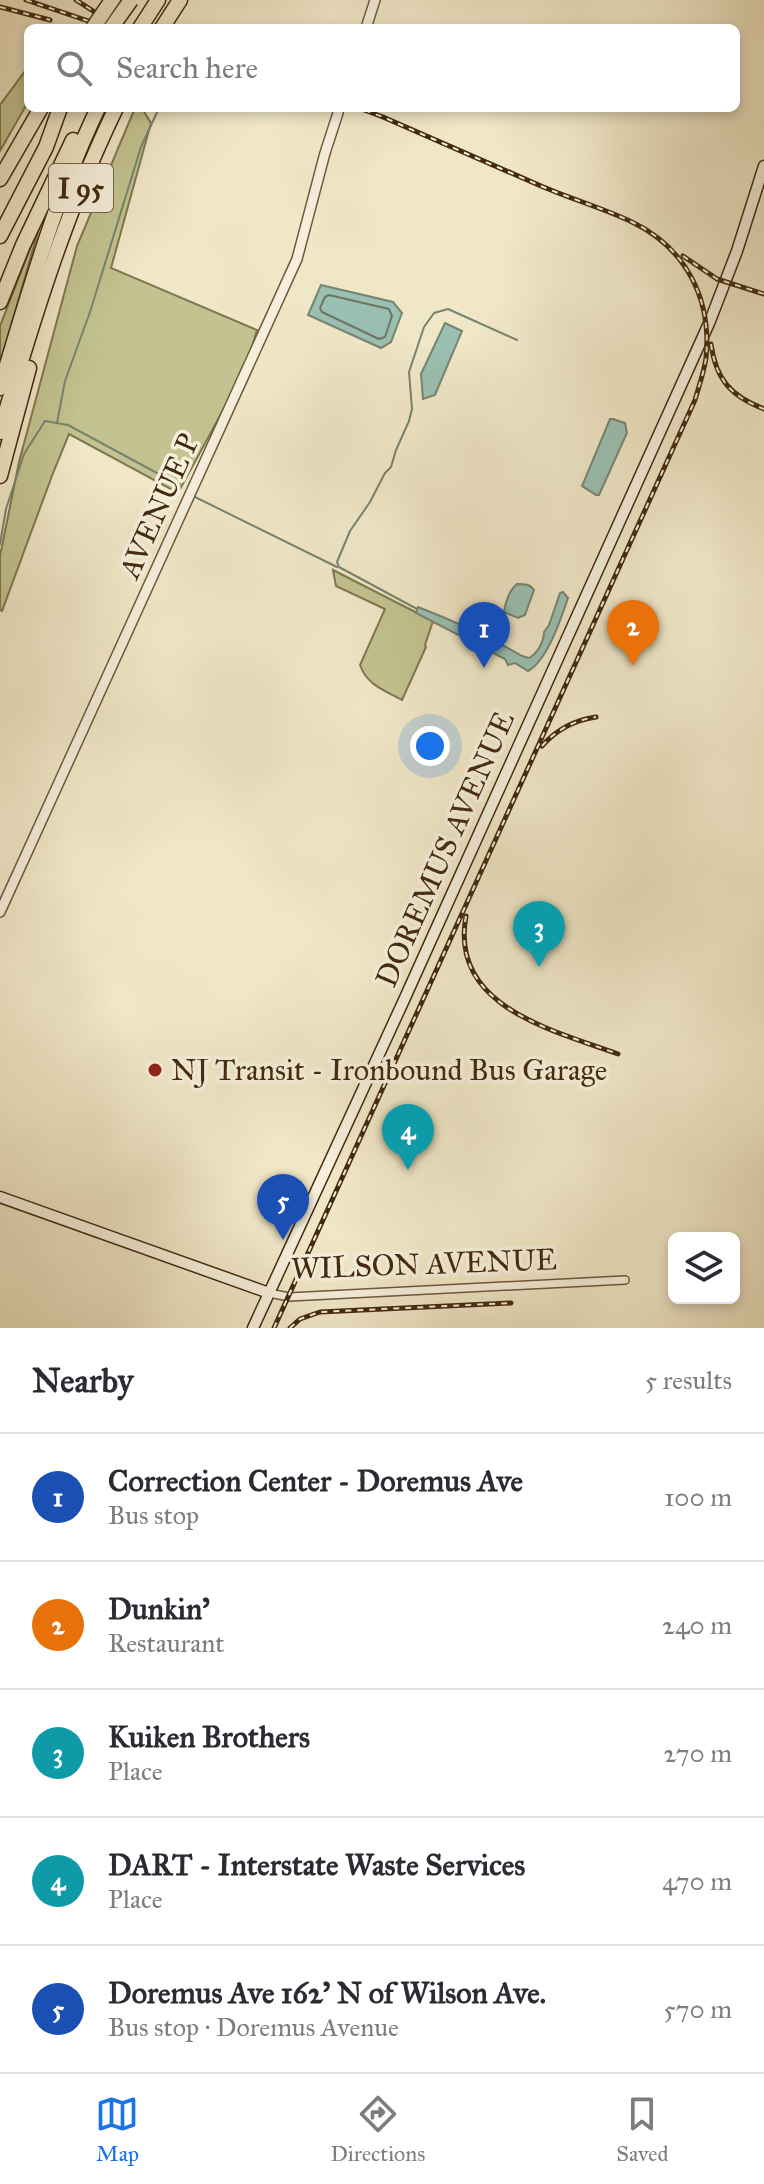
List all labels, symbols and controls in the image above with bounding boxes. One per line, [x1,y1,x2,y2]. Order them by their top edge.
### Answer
search box [24,24,740,112]
icon: search [52,46,96,90]
text: Search here [116,50,258,86]
road number: I 95 [49,164,113,212]
street label: AVENUE P [110,428,207,586]
pin: 2 [607,600,659,666]
pin: 1 [458,602,510,668]
street label: DOREMUS AVENUE [368,706,522,992]
your location [410,726,450,766]
pin: 3 [513,901,565,967]
place label: NJ Transit - Ironbound Bus Garage [171,1052,607,1088]
marker: NJ Transit - Ironbound Bus Garage [146,1061,164,1079]
pin: 4 [382,1104,434,1170]
pin: 5 [257,1174,309,1240]
map controls [668,1232,740,1304]
button: layers [668,1232,740,1304]
street label: WILSON AVENUE [290,1241,558,1287]
text: Nearby [32,1360,134,1401]
text: 5 results [645,1364,732,1396]
text: Correction Center - Doremus Ave [108,1463,523,1499]
text: 1 [53,1481,63,1513]
text: 100 m [664,1481,732,1513]
text: Bus stop [108,1499,199,1531]
text: Dunkin' [108,1591,210,1627]
text: 2 [52,1609,64,1641]
text: 240 m [662,1609,732,1641]
text: Restaurant [108,1627,224,1659]
text: Kuiken Brothers [108,1719,310,1755]
text: 3 [53,1737,63,1769]
text: 270 m [663,1737,732,1769]
text: Place [108,1755,163,1787]
text: DART - Interstate Waste Services [108,1847,525,1883]
text: 4 [51,1865,65,1897]
text: 470 m [662,1865,732,1897]
text: Place [108,1883,163,1915]
text: Doremus Ave 162' N of Wilson Ave. [108,1975,546,2011]
text: 5 [52,1993,64,2025]
text: 570 m [663,1993,732,2025]
text: Bus stop · Doremus Avenue [108,2011,399,2043]
tab: Map [95,2092,139,2167]
tab: Directions [330,2092,425,2167]
tab: Saved [616,2092,668,2167]

